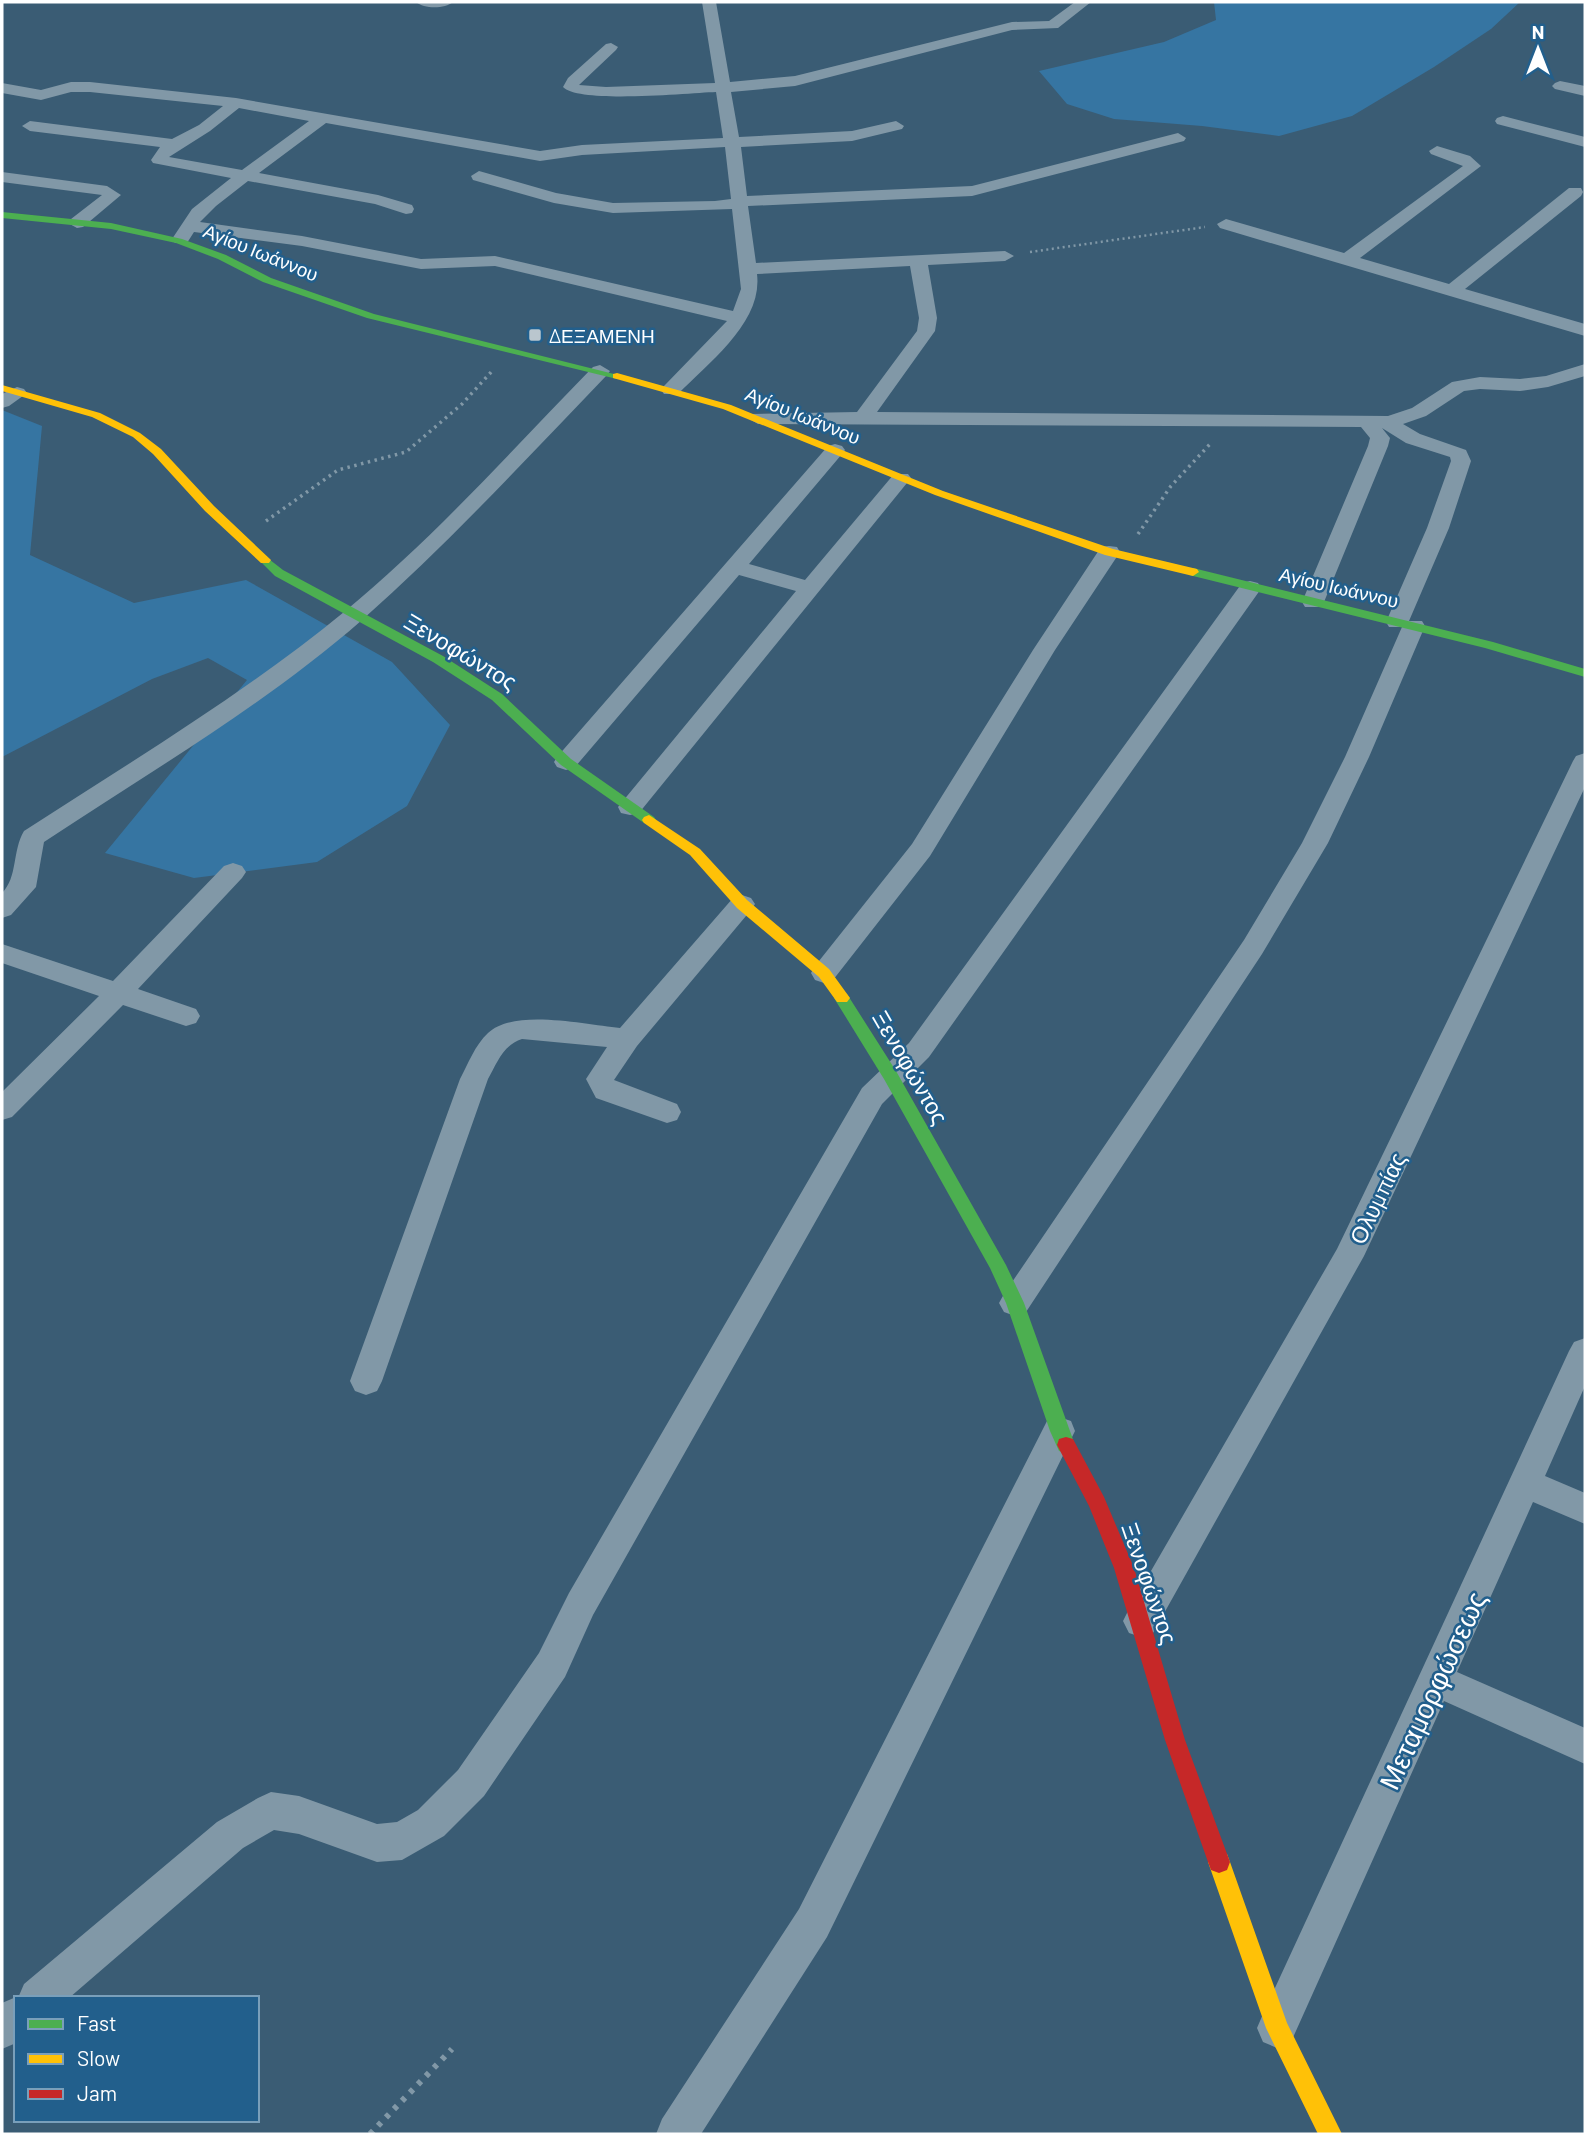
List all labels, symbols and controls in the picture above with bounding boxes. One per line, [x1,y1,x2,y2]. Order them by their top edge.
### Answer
north arrow [1503,14,1573,84]
text: N [1532,20,1544,43]
street label: Αγίου Ιωάννου [200,219,322,285]
place label: ΔΕΞΑΜΕΝΗ [549,324,655,347]
marker: ΔΕΞΑΜΕΝΗ [527,327,543,343]
street label: Αγίου Ιωάννου [742,382,864,448]
street label: Αγίου Ιωάννου [1277,562,1401,612]
street label: Ξενοφώντος [400,606,522,696]
street label: Ξενοφώντος [867,1005,955,1129]
street label: Ολυμπίας [1343,1148,1411,1248]
street label: Ξενοφώντος [1116,1519,1184,1647]
street label: Μεταμορφώσεως [1371,1586,1493,1794]
legend [14,1996,259,2122]
text: Fast [77,2010,117,2035]
text: Slow [77,2045,120,2070]
text: Jam [77,2080,117,2105]

